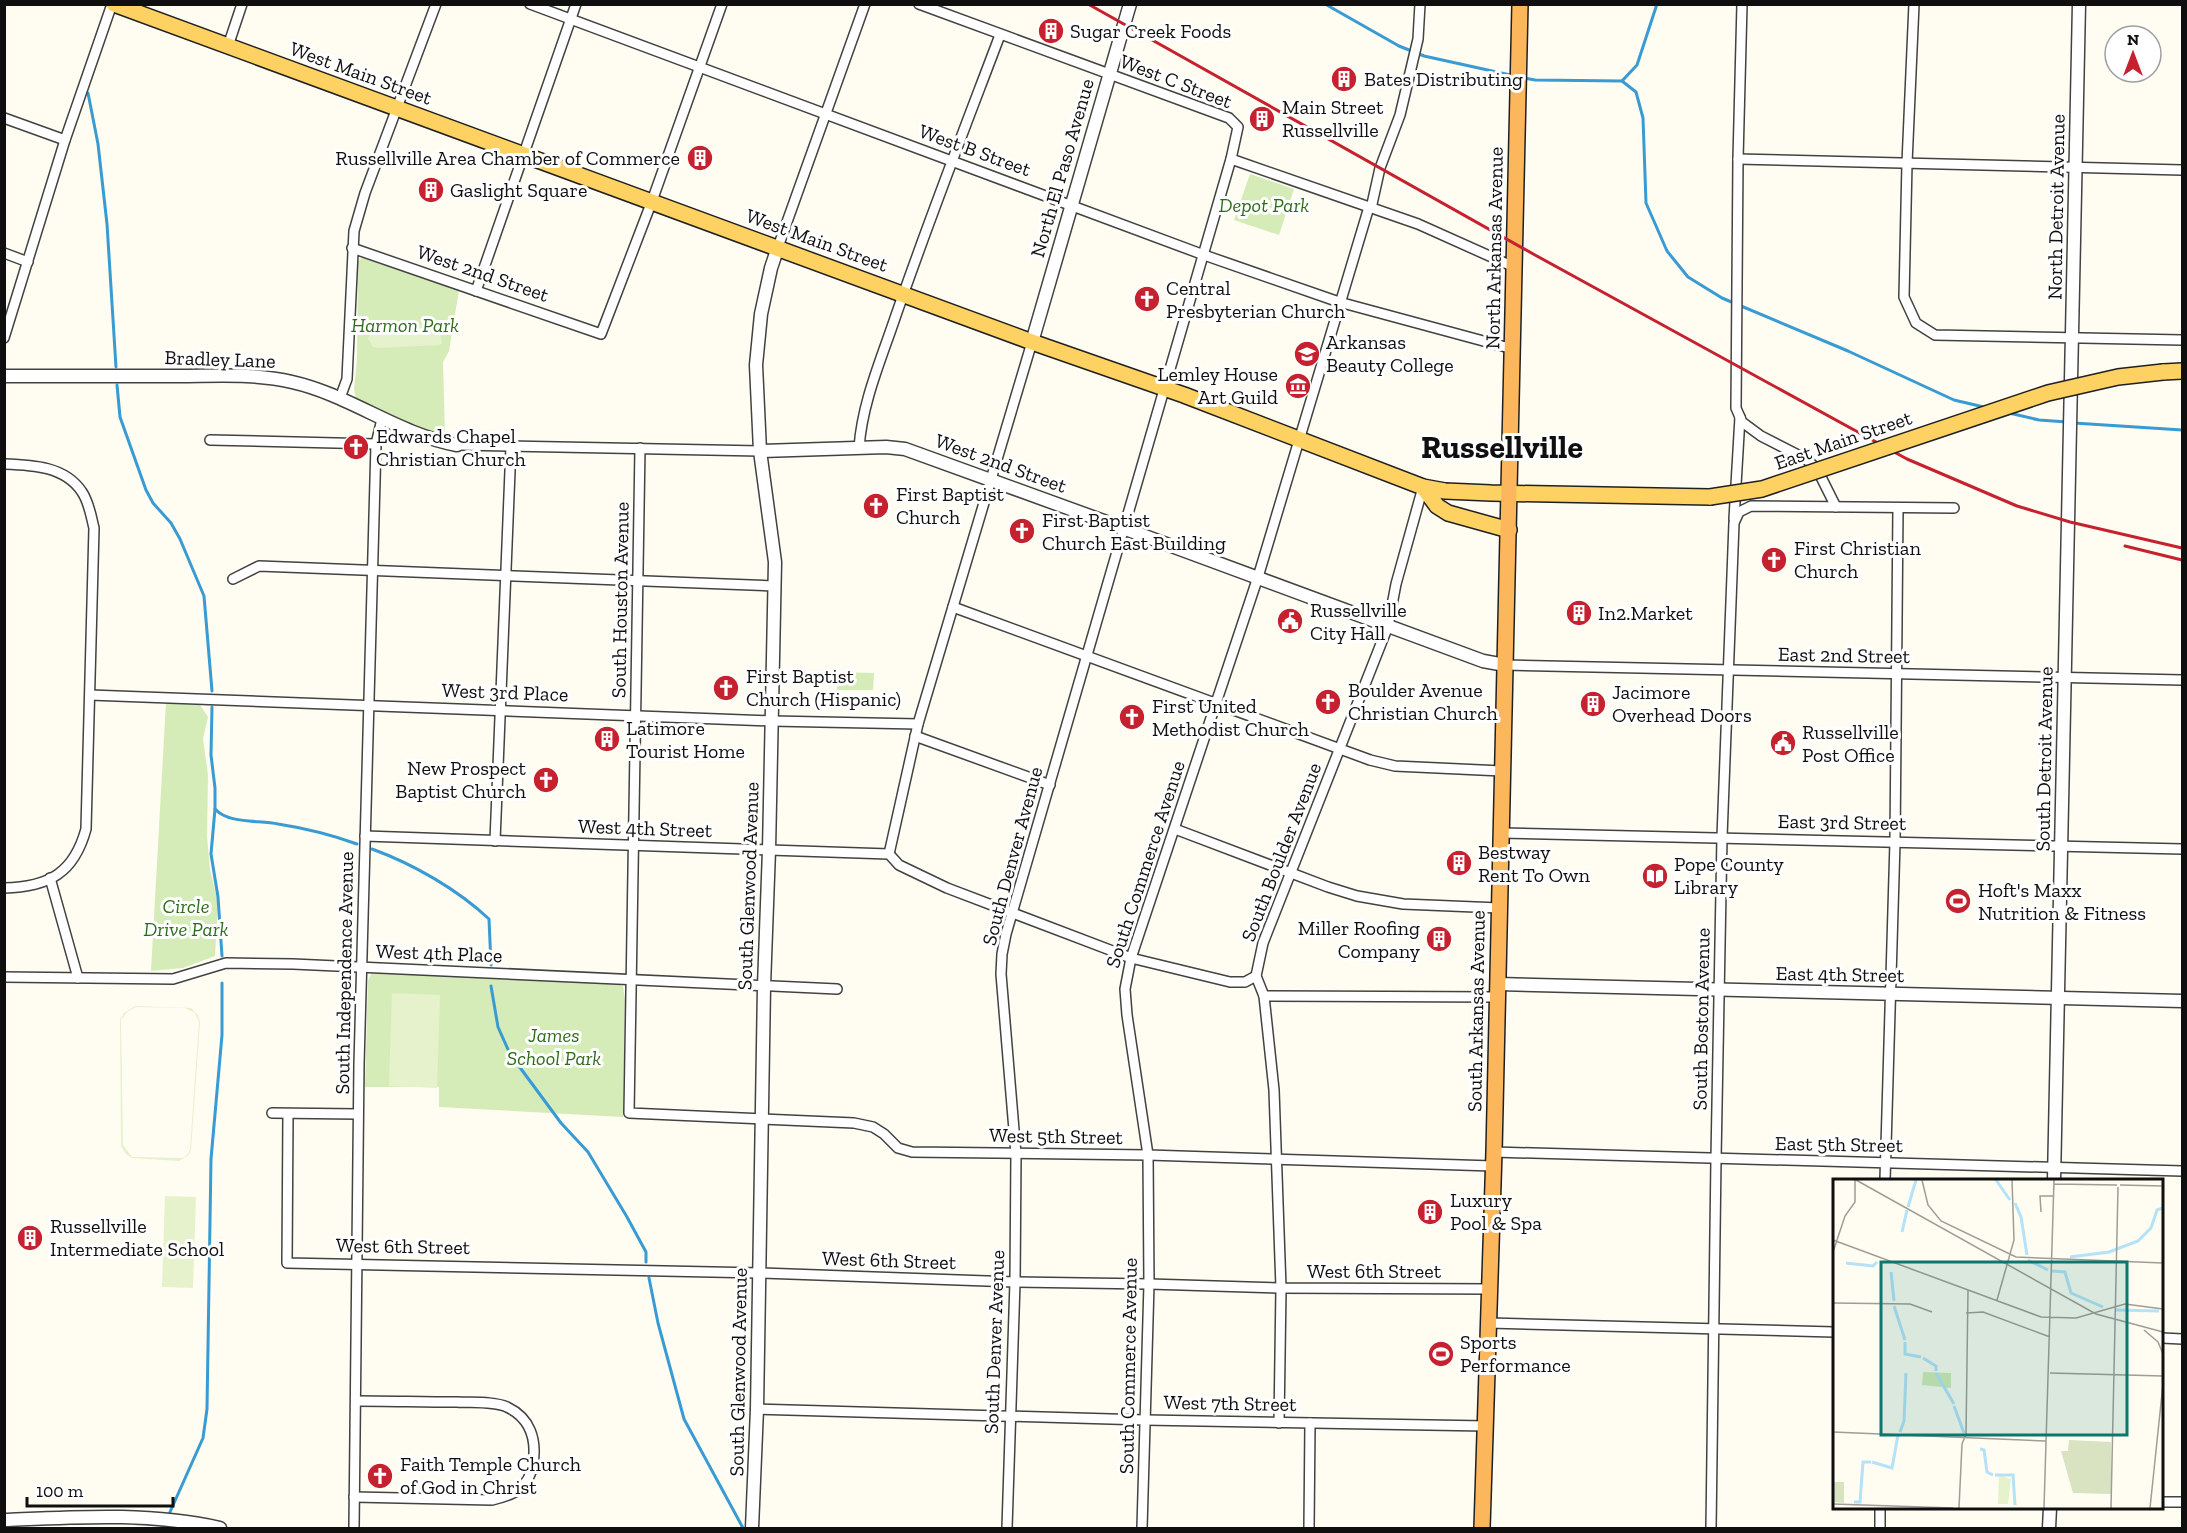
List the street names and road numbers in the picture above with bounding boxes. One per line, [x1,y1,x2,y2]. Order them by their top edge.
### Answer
street label: West Main Street [287,36,436,110]
street label: West C Street [1117,49,1236,114]
street label: North El Paso Avenue [1025,76,1099,260]
street label: North Detroit Avenue [2042,114,2070,300]
street label: West B Street [916,119,1035,182]
street label: North Arkansas Avenue [1480,147,1508,349]
street label: West Main Street [743,203,892,277]
street label: West 2nd Street [414,239,553,307]
street label: Bradley Lane [164,345,276,373]
street label: East Main Street [1771,405,1915,475]
street label: West 2nd Street [932,428,1070,498]
street label: South Houston Avenue [606,502,634,698]
street label: East 2nd Street [1778,642,1911,668]
street label: South Detroit Avenue [2030,666,2058,852]
street label: West 3rd Place [441,678,569,706]
street label: South Commerce Avenue [1100,757,1190,971]
street label: South Boulder Avenue [1236,759,1326,945]
street label: South Denver Avenue [977,764,1047,948]
street label: South Glenwood Avenue [732,781,764,991]
street label: East 3rd Street [1778,809,1907,835]
street label: West 4th Street [577,814,713,842]
street label: South Independence Avenue [330,851,358,1095]
street label: South Arkansas Avenue [1462,910,1490,1112]
street label: South Boston Avenue [1687,927,1715,1111]
street label: West 4th Place [375,939,503,967]
street label: East 4th Street [1776,961,1905,987]
street label: West 5th Street [989,1123,1124,1149]
street label: East 5th Street [1775,1131,1904,1157]
street label: West 6th Street [336,1233,471,1259]
street label: West 6th Street [822,1246,957,1274]
street label: South Denver Avenue [979,1250,1009,1434]
street label: South Commerce Avenue [1114,1258,1142,1474]
street label: West 6th Street [1307,1259,1442,1283]
street label: South Glenwood Avenue [724,1267,752,1477]
street label: West 7th Street [1163,1390,1297,1416]

